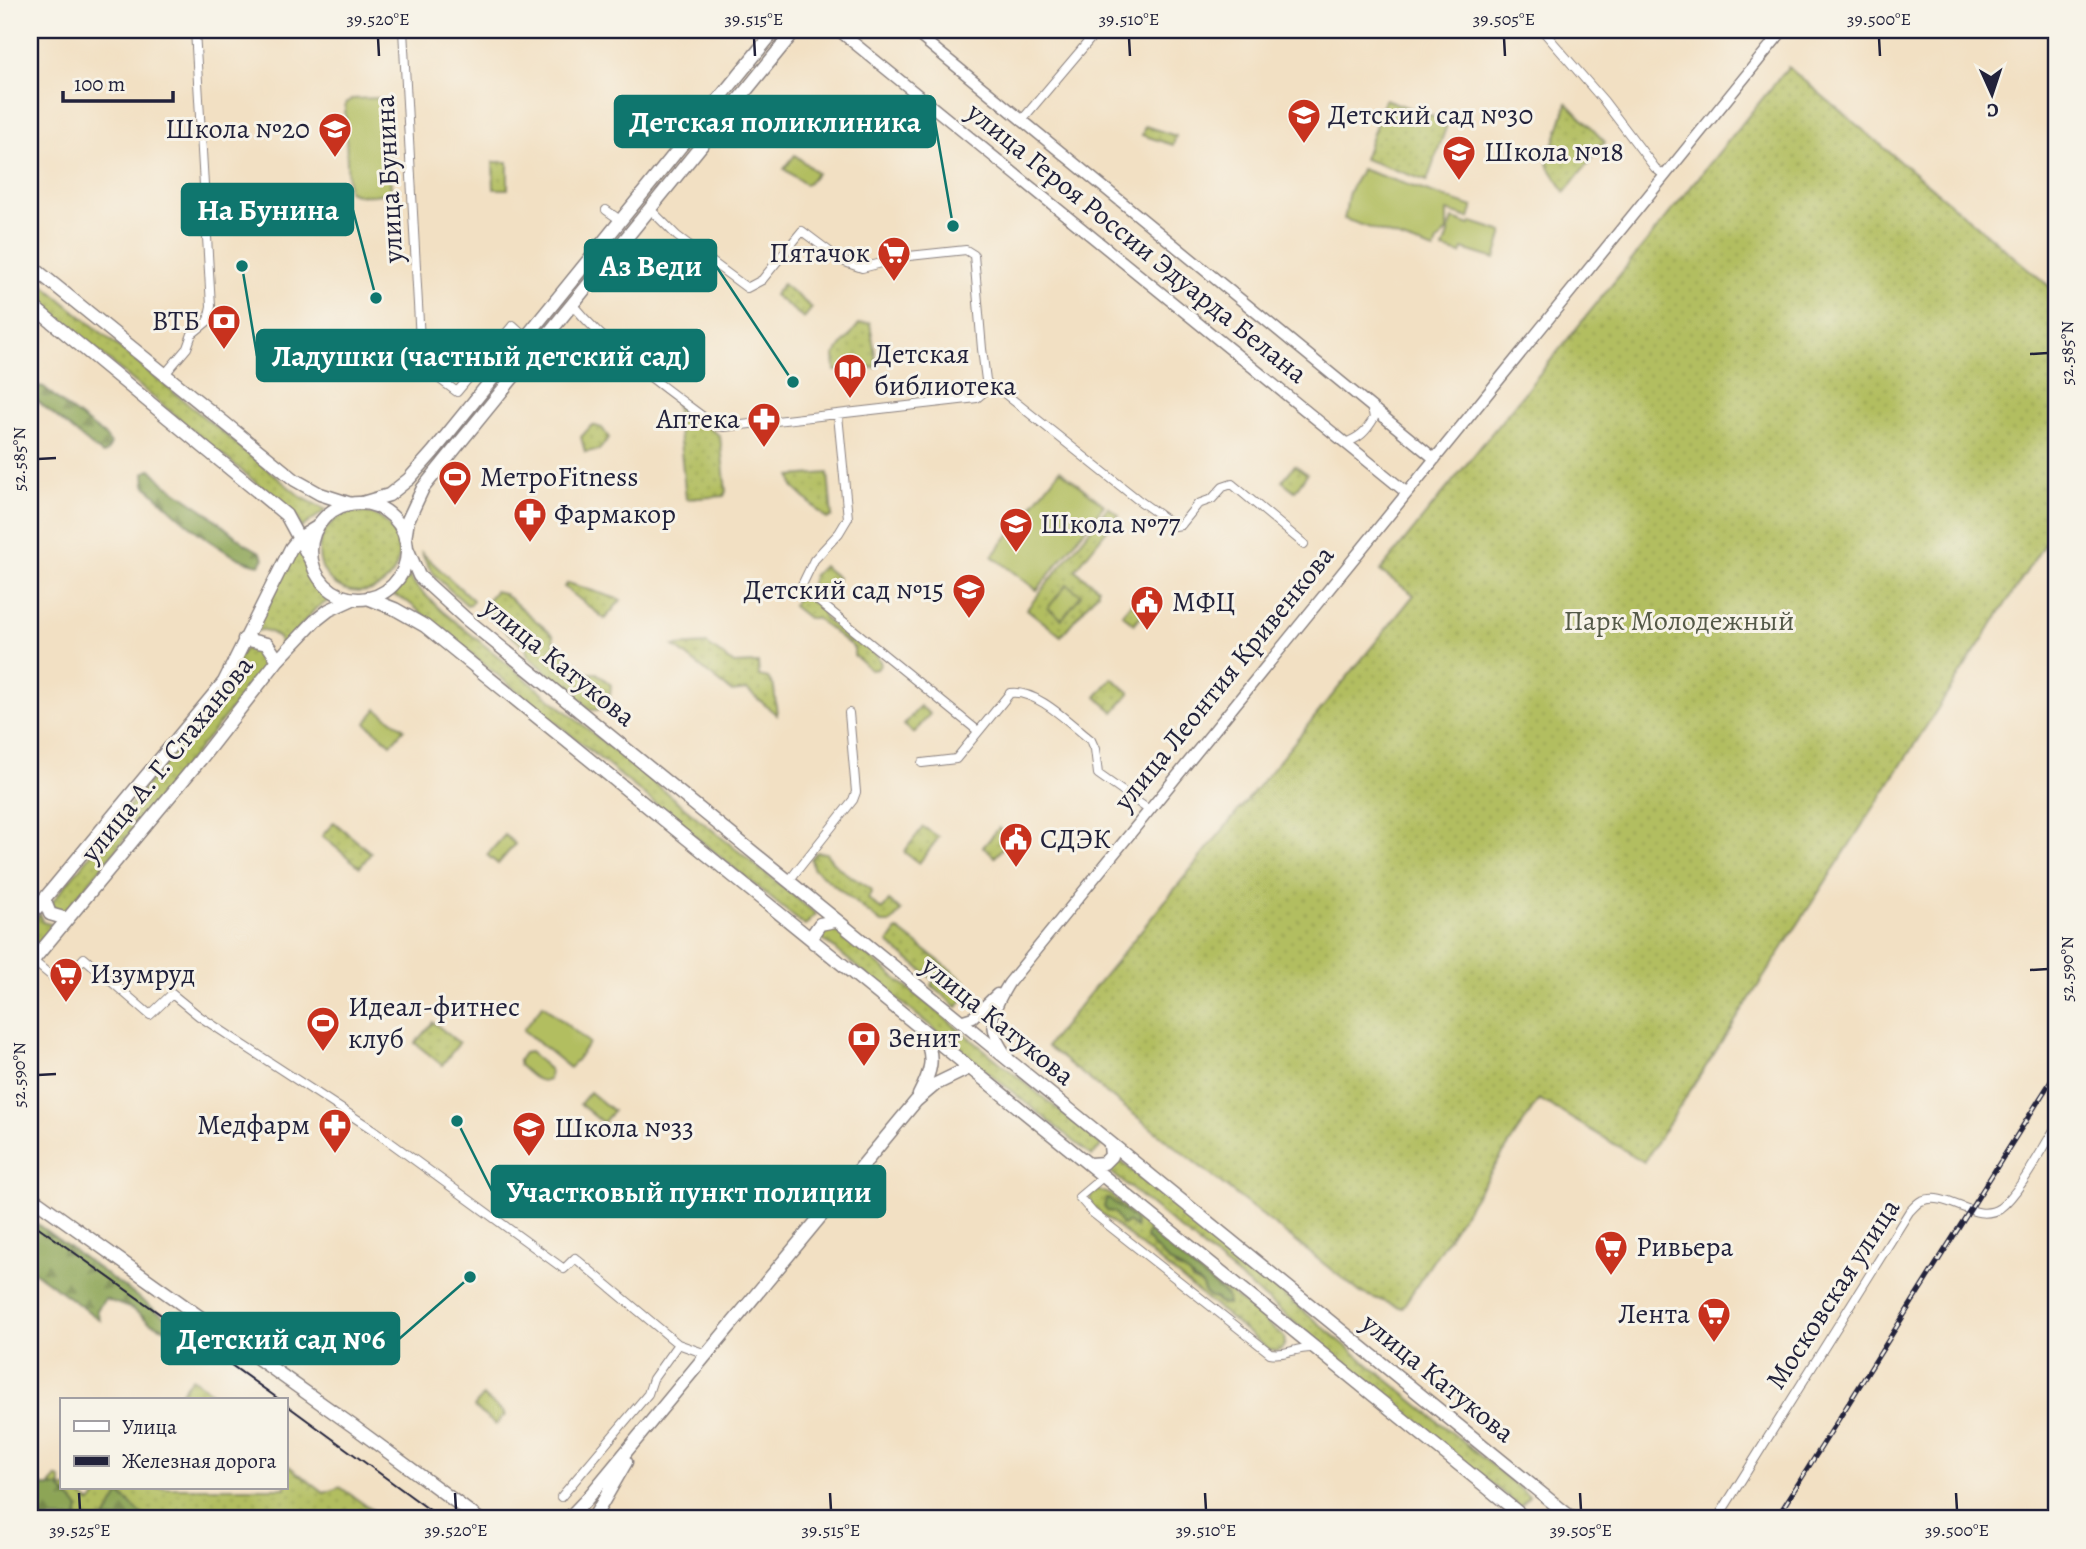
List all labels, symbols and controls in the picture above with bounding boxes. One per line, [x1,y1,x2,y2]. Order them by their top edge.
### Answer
text: 39.520°E [346,7,410,31]
text: 39.515°E [725,7,783,31]
text: 39.510°E [1099,7,1159,31]
text: 39.505°E [1473,7,1535,31]
text: 39.500°E [1847,7,1911,31]
scale bar [63,60,173,104]
north arrow [1956,60,2026,130]
text: 100 m [74,70,125,98]
street label: улица Героя России Эдуарда Белана [958,93,1315,393]
street label: улица Бунина [366,94,412,265]
callout: Детская поликлиника [615,96,935,147]
school or university icon: Детский сад №30 [1285,96,1323,145]
place label: Детский сад №30 [1328,96,1533,134]
text: С [1986,97,1999,123]
text: Детская поликлиника [629,102,922,142]
place label: Школа №20 [165,110,310,148]
school or university icon: Школа №20 [316,110,354,159]
school or university icon: Школа №18 [1440,133,1478,182]
place label: Школа №18 [1484,133,1624,171]
callout: На Бунина [182,184,353,235]
text: На Бунина [197,190,340,230]
place label: Пятачок [769,234,870,272]
supermarket icon: Пятачок [875,234,913,283]
callout: Аз Веди [585,240,716,291]
text: Аз Веди [599,246,702,286]
place label: ВТБ [152,302,200,340]
bank icon: ВТБ [205,302,243,351]
text: 52.585°N [2055,321,2079,385]
callout: Ладушки (частный детский сад) [257,330,704,381]
place label: Детская библиотека [874,335,1016,405]
text: Ладушки (частный детский сад) [272,336,690,376]
library icon: Детская библиотека [831,351,869,400]
place label: Аптека [655,400,740,438]
pharmacy icon: Аптека [745,400,783,449]
text: 52.585°N [7,427,31,491]
sports icon: МетроFitness [436,458,474,507]
place label: МетроFitness [480,458,639,496]
pharmacy icon: Фармакор [511,495,549,544]
place label: Фармакор [554,495,676,533]
school or university icon: Школа №77 [997,505,1035,554]
place label: Школа №77 [1040,505,1180,543]
street label: улица Леонтия Кривенкова [1104,537,1343,819]
place label: Детский сад №15 [744,571,944,609]
school or university icon: Детский сад №15 [950,571,988,620]
public building icon: МФЦ [1128,583,1166,632]
place label: МФЦ [1172,583,1235,621]
street label: улица Катукова [474,588,644,736]
park label: Парк Молодежный [1564,602,1794,640]
street label: улица А. Г. Стаханова [71,648,262,871]
public building icon: СДЭК [997,820,1035,869]
place label: СДЭК [1040,820,1111,858]
text: 52.590°N [2055,936,2079,1002]
street label: улица Катукова [913,947,1083,1095]
supermarket icon: Изумруд [47,955,85,1004]
place label: Изумруд [90,955,195,993]
place label: Идеал-фитнес клуб [348,988,520,1058]
sports icon: Идеал-фитнес клуб [304,1004,342,1053]
bank icon: Зенит [845,1019,883,1068]
place label: Зенит [888,1019,960,1057]
text: 52.590°N [7,1042,31,1108]
place label: Медфарм [197,1106,310,1144]
pharmacy icon: Медфарм [316,1106,354,1155]
school or university icon: Школа №33 [510,1109,548,1158]
place label: Школа №33 [554,1109,694,1147]
callout: Участковый пункт полиции [492,1166,885,1217]
text: Участковый пункт полиции [506,1172,872,1212]
street label: Московская улица [1757,1191,1909,1397]
supermarket icon: Ривьера [1592,1228,1630,1277]
place label: Ривьера [1636,1228,1734,1266]
place label: Лента [1618,1295,1690,1333]
supermarket icon: Лента [1695,1295,1733,1344]
street label: улица Катукова [1353,1304,1523,1452]
callout: Детский сад №6 [162,1313,399,1364]
text: Детский сад №6 [177,1319,385,1359]
legend [60,1398,287,1490]
text: Улица [122,1413,177,1441]
text: Железная дорога [122,1447,277,1475]
text: 39.525°E [49,1518,111,1542]
text: 39.520°E [424,1518,488,1542]
text: 39.515°E [802,1518,860,1542]
text: 39.510°E [1176,1518,1236,1542]
text: 39.505°E [1550,1518,1612,1542]
text: 39.500°E [1925,1518,1989,1542]

